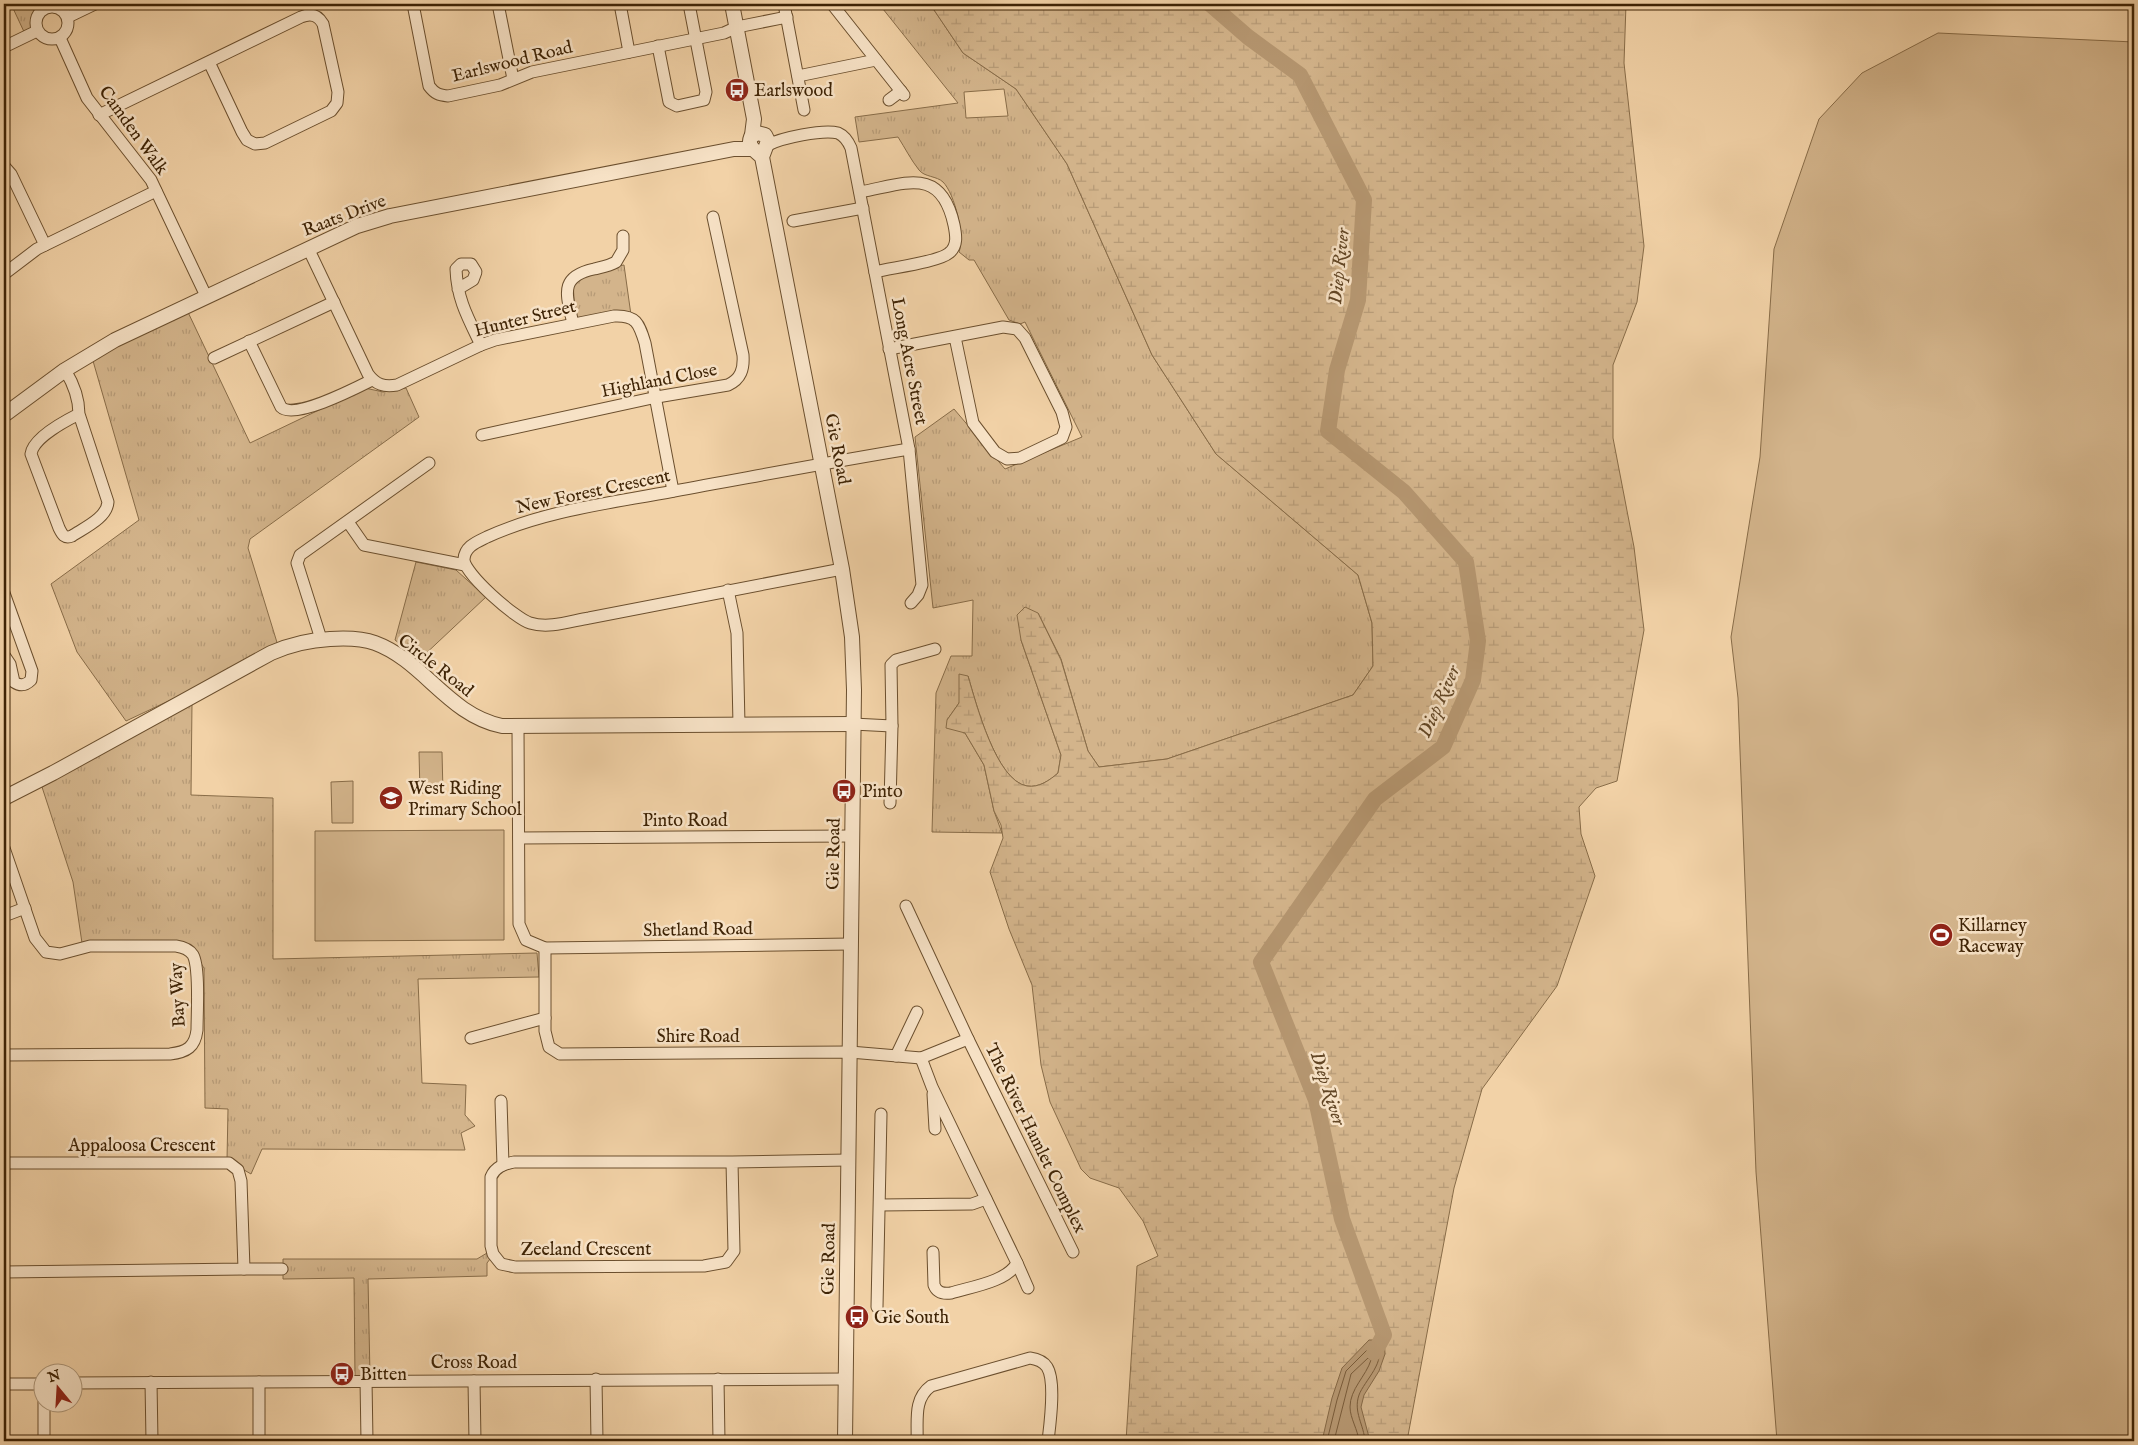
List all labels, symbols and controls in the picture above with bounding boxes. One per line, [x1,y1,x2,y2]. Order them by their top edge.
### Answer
street label: Earlswood Road [450,36,575,89]
bus stop icon: Earlswood [724,77,750,103]
place label: Earlswood [754,80,833,103]
street label: Camden Walk [93,82,173,180]
street label: Raats Drive [300,190,390,243]
water label: Diep River [1324,225,1356,305]
street label: Hunter Street [472,296,578,343]
street label: Long Acre Street [885,296,932,427]
street label: Highland Close [599,359,719,404]
street label: Gie Road [818,412,855,487]
street label: New Forest Crescent [514,465,673,520]
street label: Circle Road [393,630,478,703]
water label: Diep River [1413,661,1467,742]
place label: West Riding Primary School [408,778,522,822]
bus stop icon: Pinto [831,778,857,804]
place label: Pinto [862,781,903,804]
school or university icon: West Riding Primary School [378,785,404,811]
street label: Pinto Road [642,810,728,833]
street label: Gie Road [822,817,847,890]
place label: Killarney Raceway [1958,915,2027,959]
street label: Shetland Road [643,918,753,943]
sports icon: Killarney Raceway [1928,922,1954,948]
street label: Bay Way [165,962,192,1028]
street label: Shire Road [656,1026,740,1049]
street label: The River Hamlet Complex [979,1040,1091,1238]
water label: Diep River [1304,1049,1351,1130]
street label: Appaloosa Crescent [67,1135,216,1158]
street label: Gie Road [817,1222,842,1295]
street label: Zeeland Crescent [521,1239,651,1262]
bus stop icon: Gie South [844,1304,870,1330]
place label: Gie South [874,1307,950,1330]
street label: Cross Road [431,1352,518,1375]
bus stop icon: Bitten [329,1361,355,1387]
north arrow [32,1362,82,1412]
place label: Bitten [360,1364,407,1387]
text: N [45,1366,63,1387]

